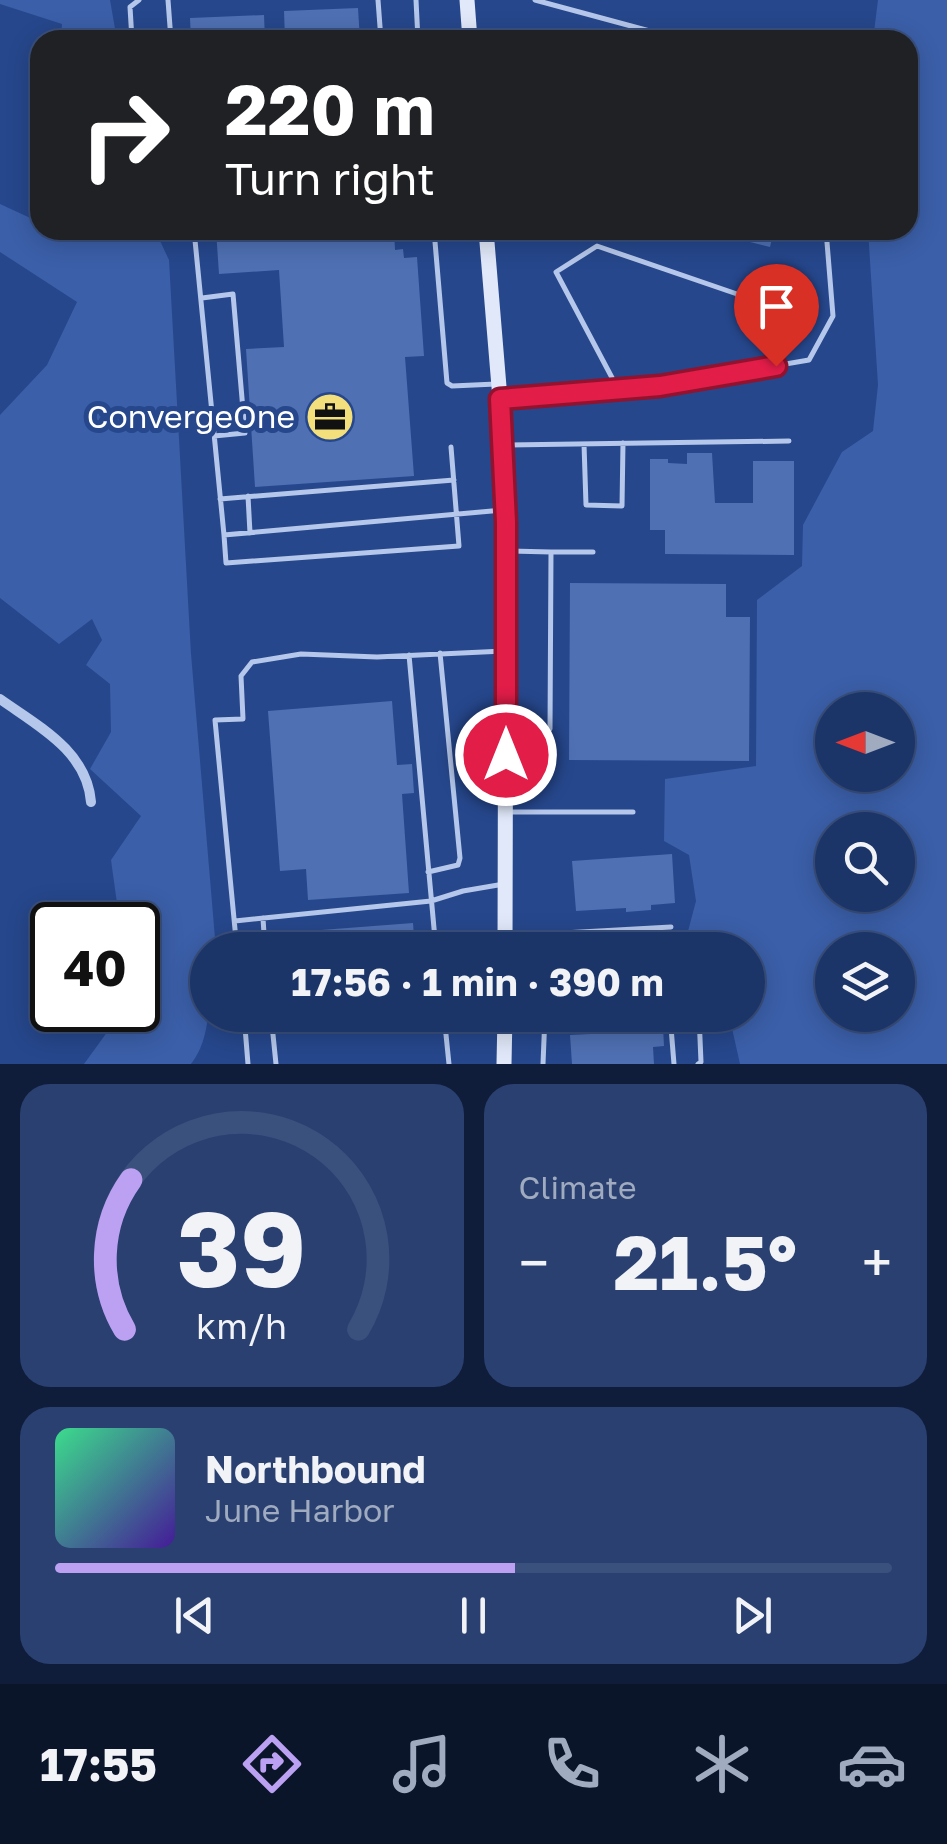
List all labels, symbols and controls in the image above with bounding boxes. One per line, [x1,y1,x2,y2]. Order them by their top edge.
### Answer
text: 220 m [225,66,435,150]
icon: right [60,70,190,200]
text: Turn right [225,151,435,205]
pin [734,264,819,367]
icon: arrive [749,279,804,334]
office icon: ConvergeOne [304,391,356,443]
place label: ConvergeOne [87,397,295,435]
north arrow [815,692,915,792]
map controls [815,692,915,1032]
position arrow [454,703,558,807]
button: search [815,812,915,912]
speed limit sign: 40 [30,902,160,1032]
button: layers [815,932,915,1032]
text: 17:56 · 1 min · 390 m [291,959,664,1004]
text: Climate [519,1168,637,1206]
text: 39 [177,1185,306,1310]
text: 21.5° [614,1216,797,1307]
text: − [519,1229,549,1295]
text: + [862,1229,892,1295]
text: km/h [196,1304,287,1347]
text: Northbound [205,1446,426,1491]
text: June Harbor [205,1491,395,1529]
icon: previous [167,1588,222,1643]
icon: pause [446,1588,501,1643]
icon: next [725,1588,780,1643]
icon: directions [237,1729,307,1799]
icon: music [387,1729,457,1799]
icon: phone [537,1729,607,1799]
icon: climate [687,1729,757,1799]
icon: car [837,1729,907,1799]
text: 17:55 [40,1737,157,1791]

